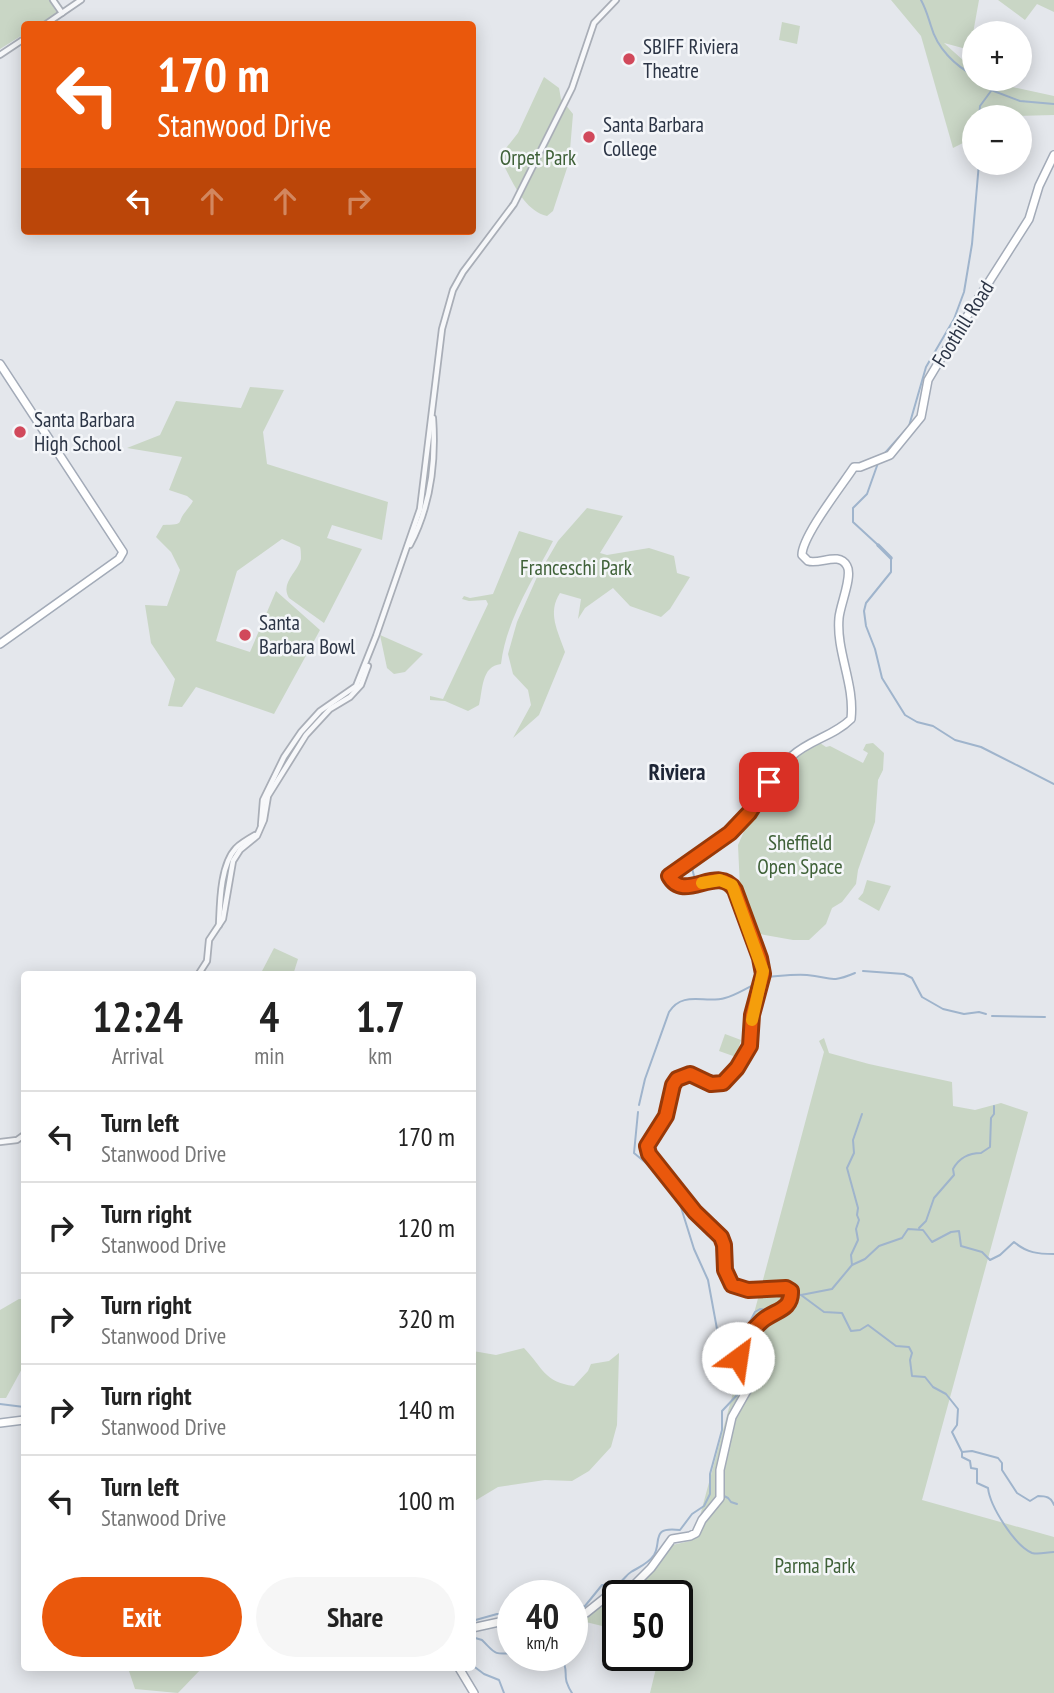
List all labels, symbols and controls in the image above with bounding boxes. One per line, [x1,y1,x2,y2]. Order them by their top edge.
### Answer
map controls [962,21,1032,175]
button: + [962,21,1032,91]
place label: SBIFF Riviera Theatre [643,33,739,84]
text: 170 m [157,42,270,106]
icon: left [42,49,133,140]
marker: SBIFF Riviera Theatre [621,51,637,67]
text: Stanwood Drive [157,104,331,146]
button: − [962,105,1032,175]
place label: Santa Barbara College [603,111,704,162]
marker: Santa Barbara College [581,129,597,145]
park label: Orpet Park [500,144,576,171]
icon: left [120,182,158,220]
icon: ahead [193,182,231,220]
icon: ahead [266,182,304,220]
icon: right [339,182,377,220]
street label: Foothill Road [926,276,1000,372]
place label: Santa Barbara High School [34,406,135,457]
marker: Santa Barbara High School [12,424,28,440]
park label: Franceschi Park [520,554,632,581]
place label: Santa Barbara Bowl [259,609,355,660]
marker: Santa Barbara Bowl [237,627,253,643]
pin [739,752,799,812]
district label: Riviera [648,757,706,786]
icon: arrive [750,763,788,801]
park label: Sheffield Open Space [757,829,843,880]
text: 12:24 [92,989,183,1044]
text: 4 [259,989,279,1044]
text: 1.7 [356,989,405,1044]
text: Arrival [112,1041,164,1070]
text: min [254,1041,284,1070]
text: km [368,1041,392,1070]
text: Turn left [101,1106,179,1139]
icon: left [42,1118,80,1156]
text: 170 m [397,1120,455,1153]
text: Stanwood Drive [101,1139,226,1168]
text: Turn right [101,1197,192,1230]
icon: right [42,1209,80,1247]
text: 120 m [397,1211,455,1244]
text: Stanwood Drive [101,1230,226,1259]
text: Turn right [101,1288,192,1321]
icon: right [42,1300,80,1338]
text: 320 m [397,1302,455,1335]
text: Stanwood Drive [101,1321,226,1350]
position arrow [701,1321,775,1395]
text: Turn right [101,1379,192,1412]
icon: right [42,1391,80,1429]
text: 140 m [397,1393,455,1426]
text: Stanwood Drive [101,1412,226,1441]
text: Turn left [101,1470,179,1503]
icon: left [42,1482,80,1520]
text: 100 m [397,1484,455,1517]
text: Stanwood Drive [101,1503,226,1532]
park label: Parma Park [775,1552,855,1579]
button: Exit [42,1577,242,1657]
button: Share [256,1577,455,1657]
speed limit sign: 50 [602,1580,693,1671]
text: 40 [526,1593,559,1639]
text: km/h [527,1631,558,1654]

